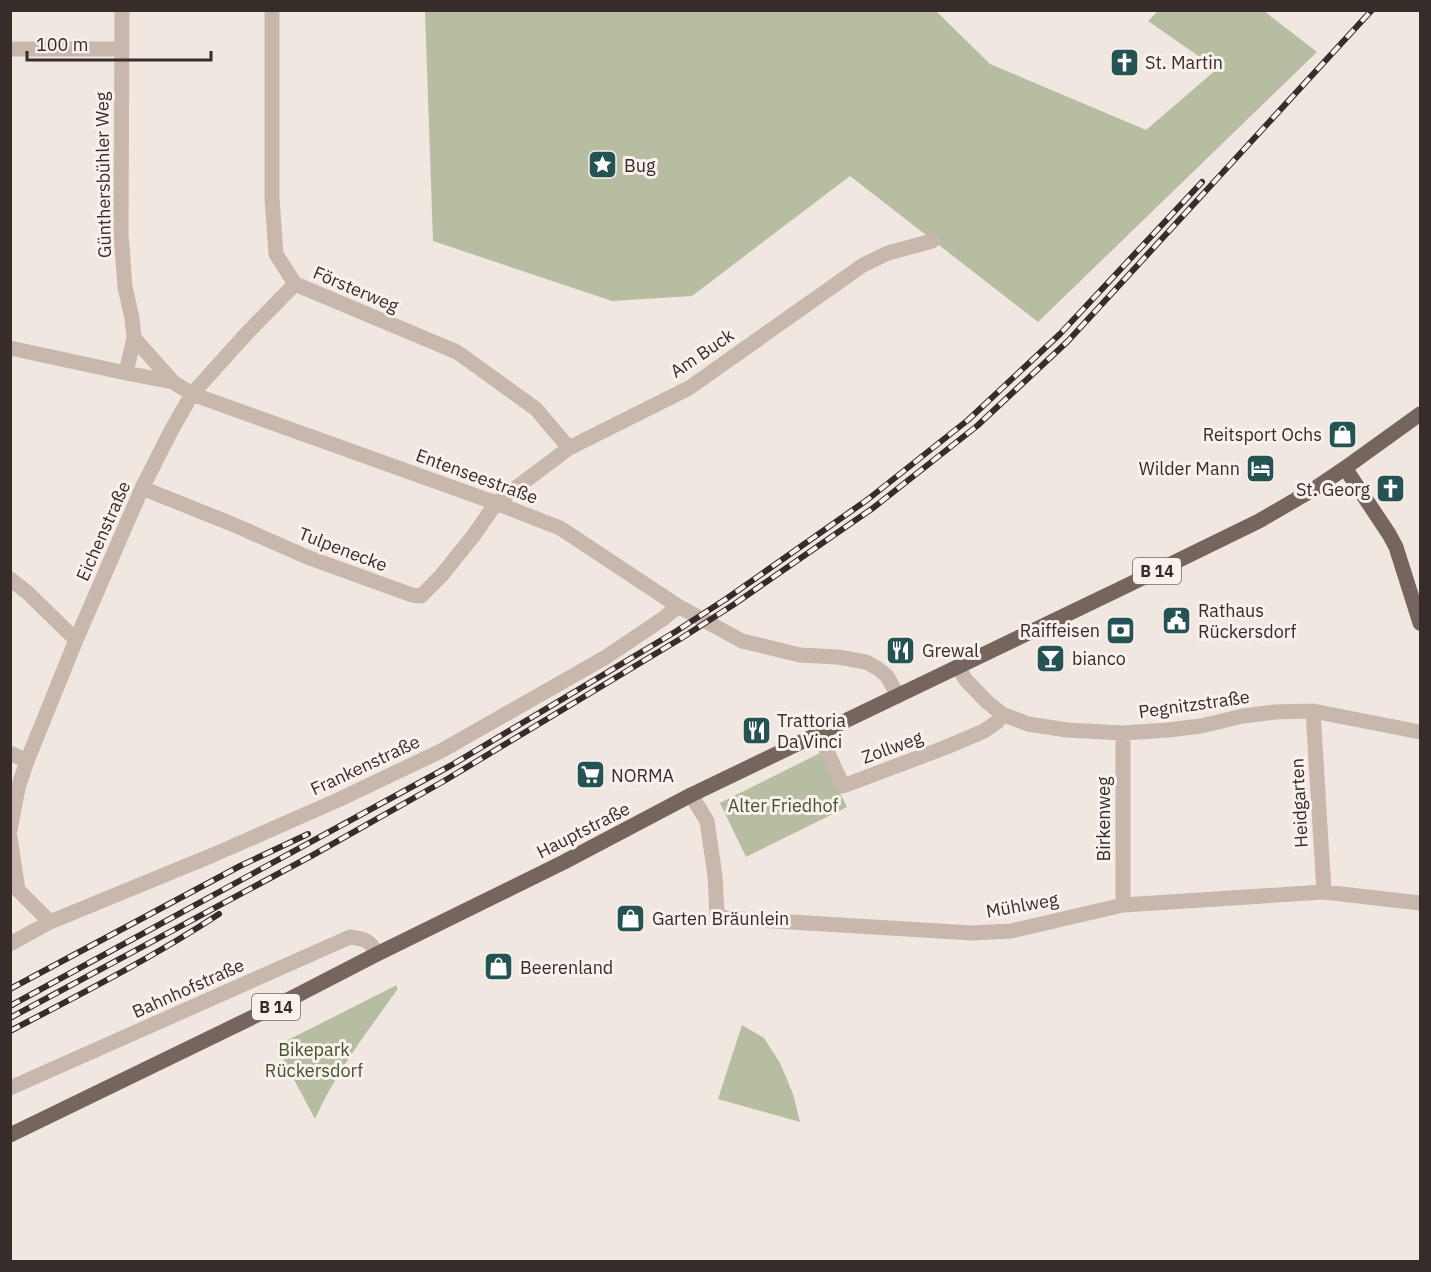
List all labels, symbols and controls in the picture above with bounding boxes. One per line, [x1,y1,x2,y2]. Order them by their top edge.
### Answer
scale bar [27,24,212,62]
text: 100 m [36,33,88,56]
church icon: St. Martin [1108,46,1140,78]
place label: St. Martin [1145,51,1223,74]
street label: Günthersbühler Weg [90,91,116,258]
place icon: Bug [587,149,619,181]
place label: Bug [624,154,656,177]
street label: Försterweg [310,261,403,318]
street label: Am Buck [666,323,739,383]
shop icon: Reitsport Ochs [1327,418,1359,450]
place label: Reitsport Ochs [1203,423,1322,446]
street label: Entenseestraße [413,443,541,509]
hotel icon: Wilder Mann [1245,452,1277,484]
place label: Wilder Mann [1139,457,1240,480]
church icon: St. Georg [1375,473,1407,505]
street label: Eichenstraße [71,477,135,585]
place label: St. Georg [1296,478,1370,501]
street label: Tulpenecke [295,522,391,576]
road number: B 14 [1133,558,1181,584]
place label: Rathaus Rückersdorf [1198,599,1296,643]
public building icon: Rathaus Rückersdorf [1161,604,1193,636]
bank icon: Raiffeisen [1105,614,1137,646]
place label: Raiffeisen [1020,619,1100,642]
restaurant icon: Grewal [885,634,917,666]
place label: Grewal [922,639,979,662]
bar icon: bianco [1035,642,1067,674]
place label: bianco [1072,647,1126,670]
street label: Pegnitzstraße [1137,685,1251,723]
place label: Trattoria Da Vinci [777,709,846,753]
restaurant icon: Trattoria Da Vinci [740,714,772,746]
street label: Zollweg [858,725,926,769]
street label: Frankenstraße [307,730,423,800]
street label: Heidgarten [1285,758,1313,848]
supermarket icon: NORMA [574,759,606,791]
place label: NORMA [611,764,675,787]
street label: Birkenweg [1092,776,1115,862]
park label: Alter Friedhof [728,794,838,817]
street label: Hauptstraße [532,797,634,863]
street label: Mühlweg [984,887,1060,923]
shop icon: Garten Bräunlein [615,902,647,934]
place label: Garten Bräunlein [652,907,789,930]
shop icon: Beerenland [483,951,515,983]
street label: Bahnhofstraße [128,953,248,1023]
place label: Beerenland [520,956,613,979]
road number: B 14 [252,994,300,1020]
park label: Bikepark Rückersdorf [265,1038,363,1082]

